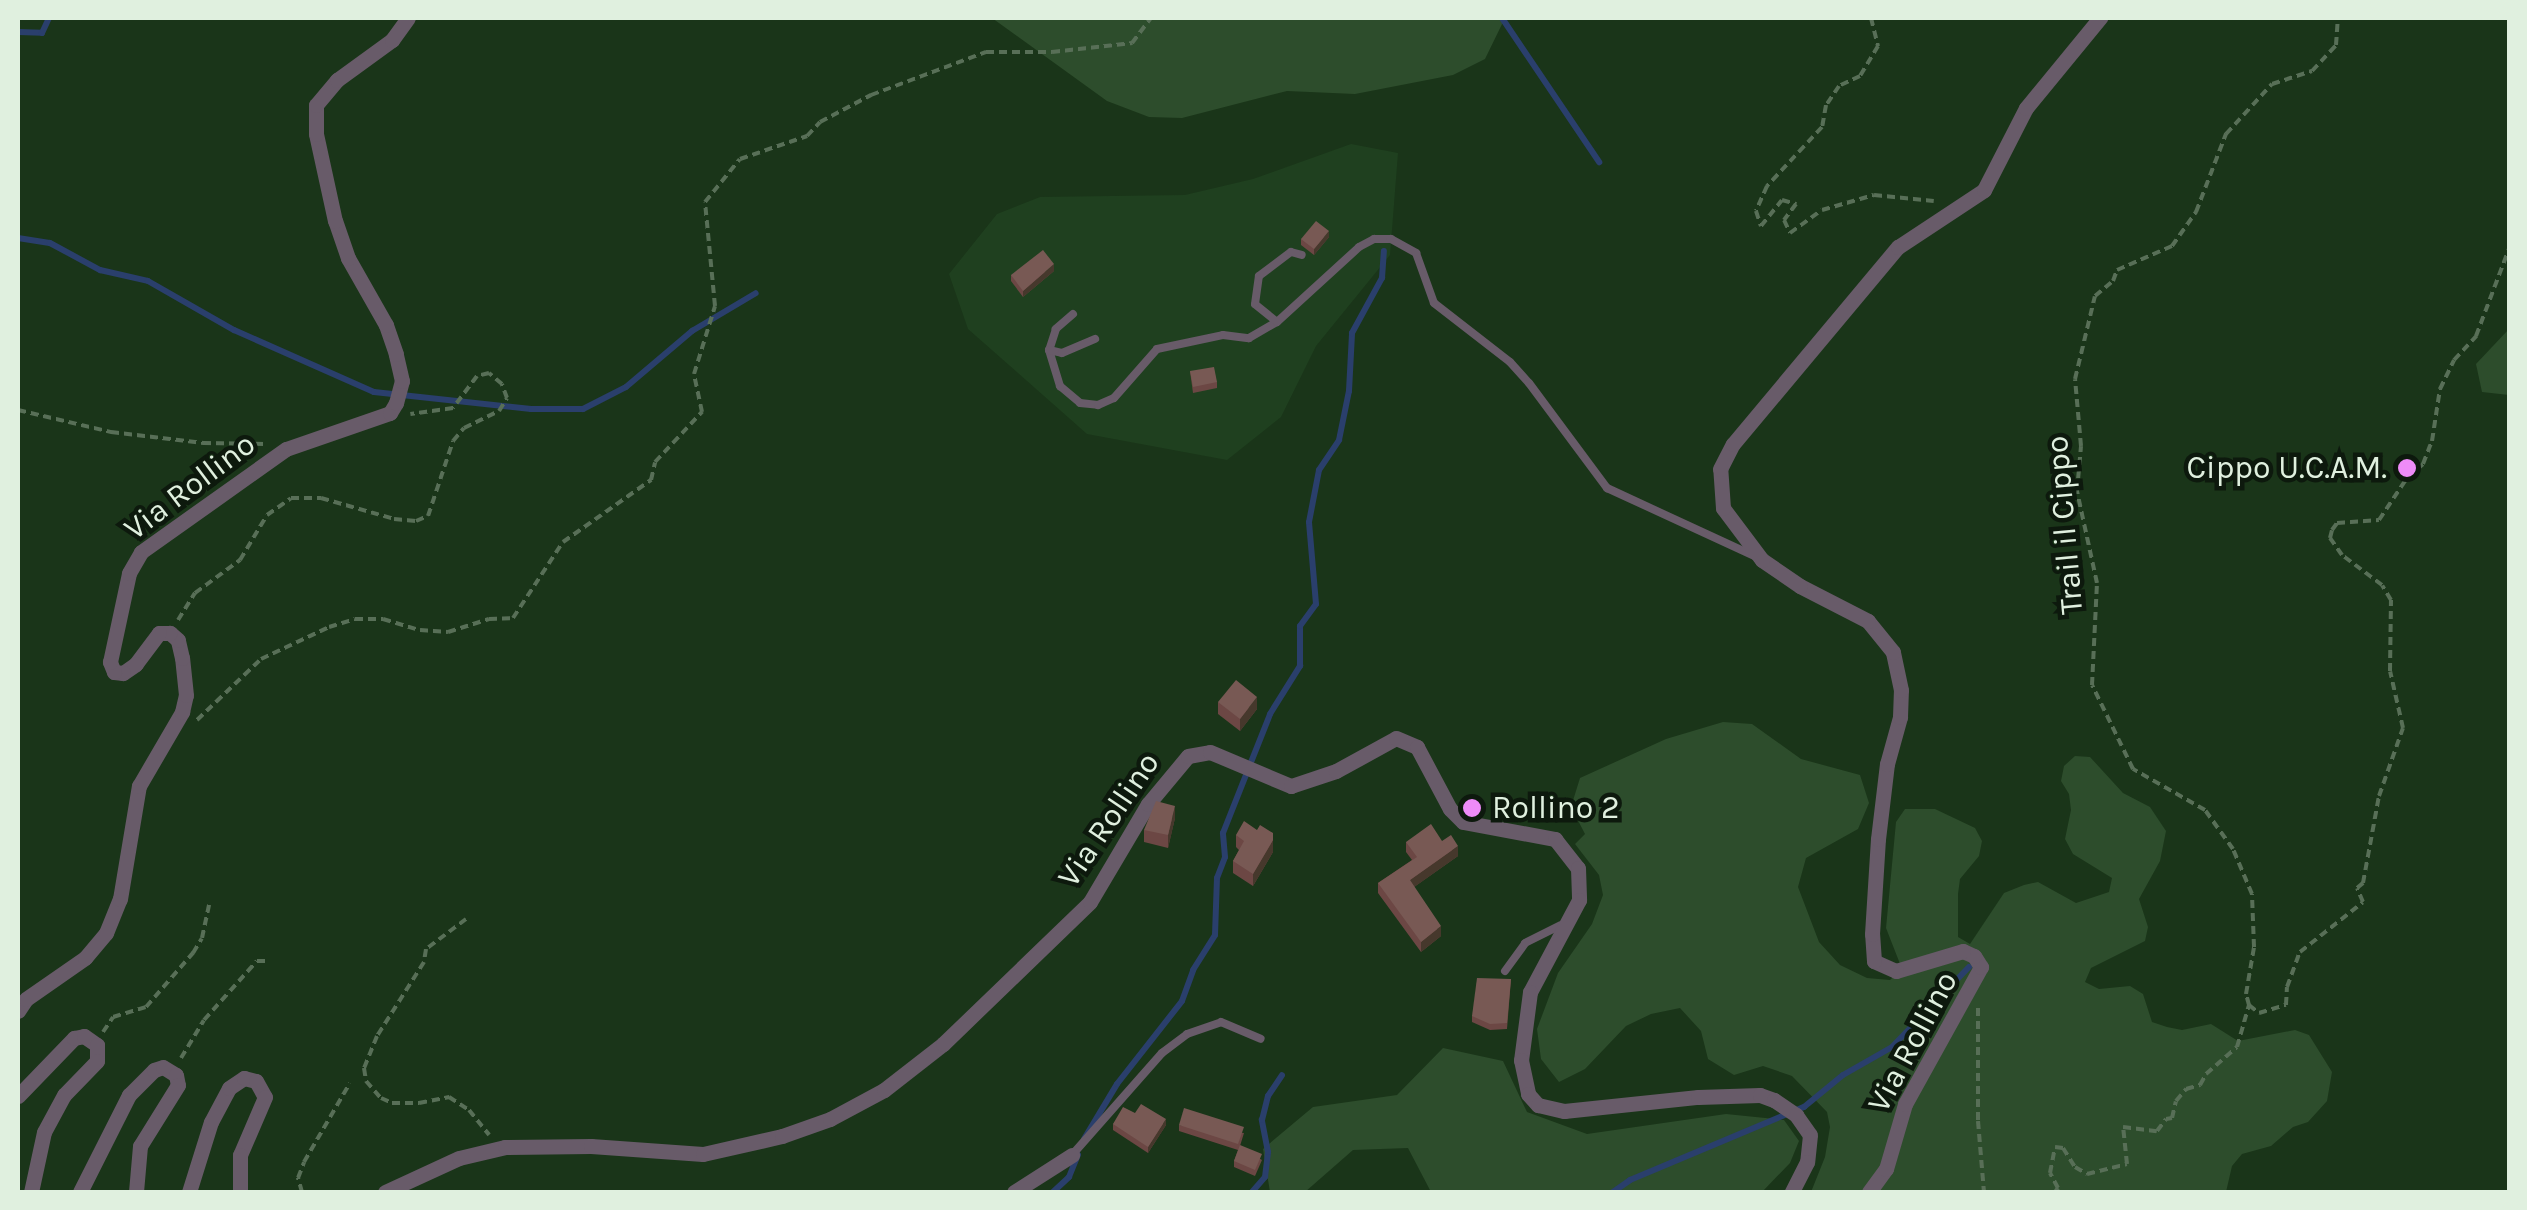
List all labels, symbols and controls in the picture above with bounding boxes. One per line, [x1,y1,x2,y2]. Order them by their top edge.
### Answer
street label: Via Rollino [117,425,263,549]
street label: Trail il Cippo [2038,434,2092,616]
place label: Cippo U.C.A.M. [2187,449,2387,487]
marker: Cippo U.C.A.M. [2396,457,2418,479]
street label: Via Rollino [1050,745,1168,895]
place label: Rollino 2 [1492,789,1619,827]
marker: Rollino 2 [1461,797,1483,819]
street label: Via Rollino [1860,965,1966,1119]

